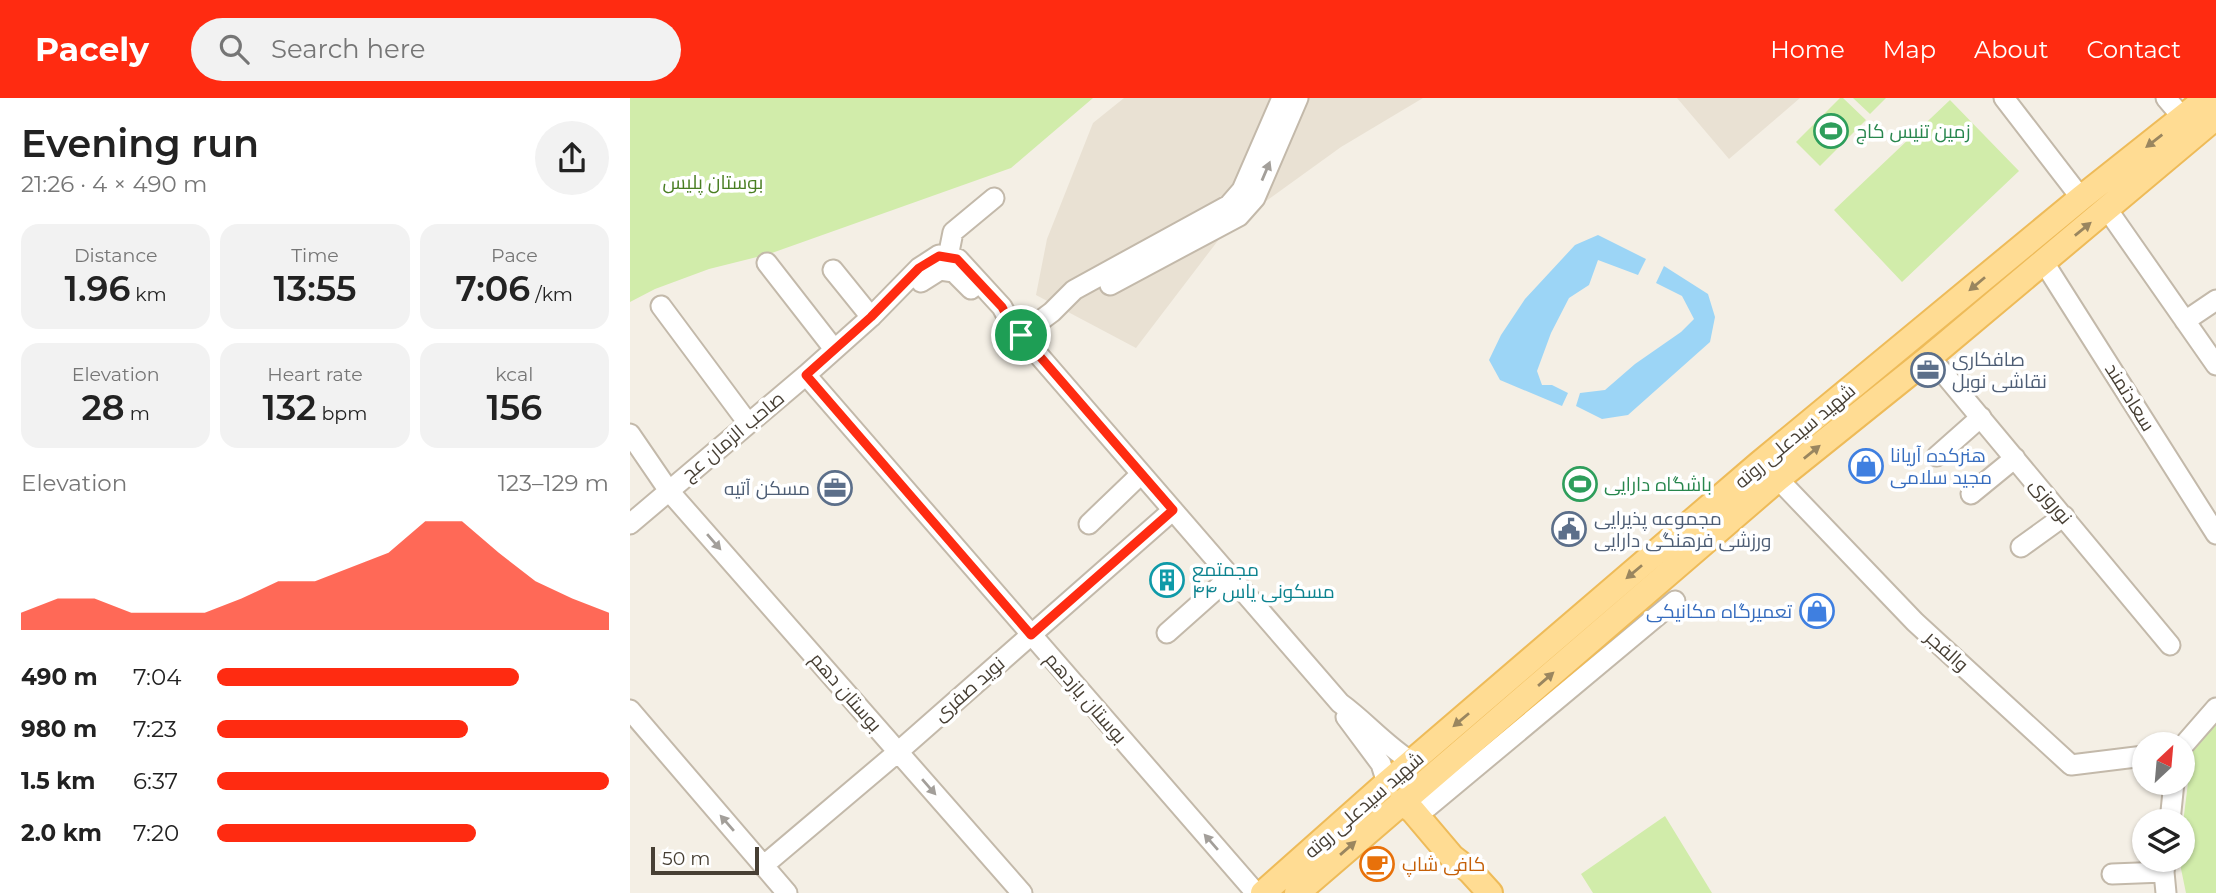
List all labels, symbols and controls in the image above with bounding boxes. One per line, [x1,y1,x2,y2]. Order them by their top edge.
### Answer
search box [191,18,681,81]
text: Pacely [35,29,149,69]
icon: search [215,30,253,68]
text: Search here [271,33,426,65]
text: Home [1770,35,1845,64]
text: Map [1883,35,1936,64]
text: About [1974,35,2048,64]
text: Contact [2086,35,2181,64]
sports icon: زمین تنیس کاج [1812,112,1850,150]
text: Evening run [21,120,259,167]
place label: زمین تنیس کاج [1856,120,1970,145]
button: share [535,121,609,195]
one-way arrow [2145,133,2163,147]
one-way arrow [1261,160,1272,181]
text: 21:26 · 4 × 490 m [21,170,207,198]
park label: بوستان پلیس [663,171,763,195]
one-way arrow [2074,222,2091,237]
text: Distance [74,244,157,267]
text: Time [291,244,339,267]
text: Pace [491,244,538,267]
text: 1.96 [65,267,130,310]
text: 13:55 [274,267,356,310]
text: 7:06 [456,267,530,310]
one-way arrow [1969,276,1986,291]
text: km [130,283,167,306]
text: /km [530,283,573,306]
pin [991,305,1051,365]
icon: arrive [1002,316,1040,354]
place label: صافکاری نقاشی نوبل [1952,348,2047,393]
office icon: صافکاری نقاشی نوبل [1909,351,1947,389]
street label: سعادتمند [2100,359,2160,435]
text: Elevation [72,363,160,386]
text: Heart rate [267,363,363,386]
text: kcal [495,363,533,386]
street label: شهید سیدعلی روته [1730,379,1860,493]
text: 28 [81,386,125,429]
text: 132 [263,386,316,429]
text: 156 [486,386,542,429]
street label: صاحب الزمان عج [677,386,790,487]
text: m [125,402,150,425]
text: bpm [316,402,367,425]
one-way arrow [1803,444,1821,459]
place label: هنرکده آریانا مجید سلامی [1890,444,1992,489]
shop icon: هنرکده آریانا مجید سلامی [1847,447,1885,485]
sports icon: باشگاه دارایی [1561,465,1599,503]
text: Elevation [21,469,127,497]
text: 123–129 m [498,469,609,497]
office icon: مسکن آتیه [816,469,854,507]
place label: باشگاه دارایی [1604,473,1712,496]
street label: نوروزی [2025,473,2077,529]
place label: مسکن آتیه [724,477,810,500]
place label: مجموعه پذیرایی ورزشی فرهنگی دارایی [1594,507,1771,552]
public building icon: مجموعه پذیرایی ورزشی فرهنگی دارایی [1550,510,1588,548]
one-way arrow [706,534,721,551]
place label: مجمتمع مسکونی یاس ۴۴ [1192,558,1335,603]
building icon: مجمتمع مسکونی یاس ۴۴ [1148,561,1186,599]
one-way arrow [1626,564,1643,579]
shop icon: تعمیرگاه مکانیکی [1798,592,1836,630]
place label: تعمیرگاه مکانیکی [1646,600,1792,623]
street label: والفجر [1920,625,1973,676]
street label: بوستان دهم [804,648,887,738]
street label: بوستان یازدهم [1039,648,1132,750]
street label: نوید صفری [929,652,1009,726]
text: 490 m [21,663,98,691]
text: 7:04 [133,663,181,691]
one-way arrow [1537,671,1555,687]
one-way arrow [1453,712,1470,727]
text: 980 m [21,715,97,743]
text: 7:23 [133,715,177,743]
north arrow [2132,732,2194,794]
map controls [2132,732,2195,872]
street label: شهید سیدعلی روته [1300,747,1428,863]
text: 1.5 km [21,767,95,795]
text: 6:37 [133,767,178,795]
one-way arrow [921,778,936,795]
button: layers [2132,809,2195,872]
one-way arrow [720,814,735,831]
text: 2.0 km [21,819,102,847]
text: 7:20 [133,819,179,847]
one-way arrow [1204,833,1219,850]
one-way arrow [1340,841,1357,856]
scale bar [651,844,760,876]
cafe icon: کافی شاپ [1358,845,1396,883]
text: 50 m [662,847,710,870]
place label: کافی شاپ [1402,853,1485,877]

